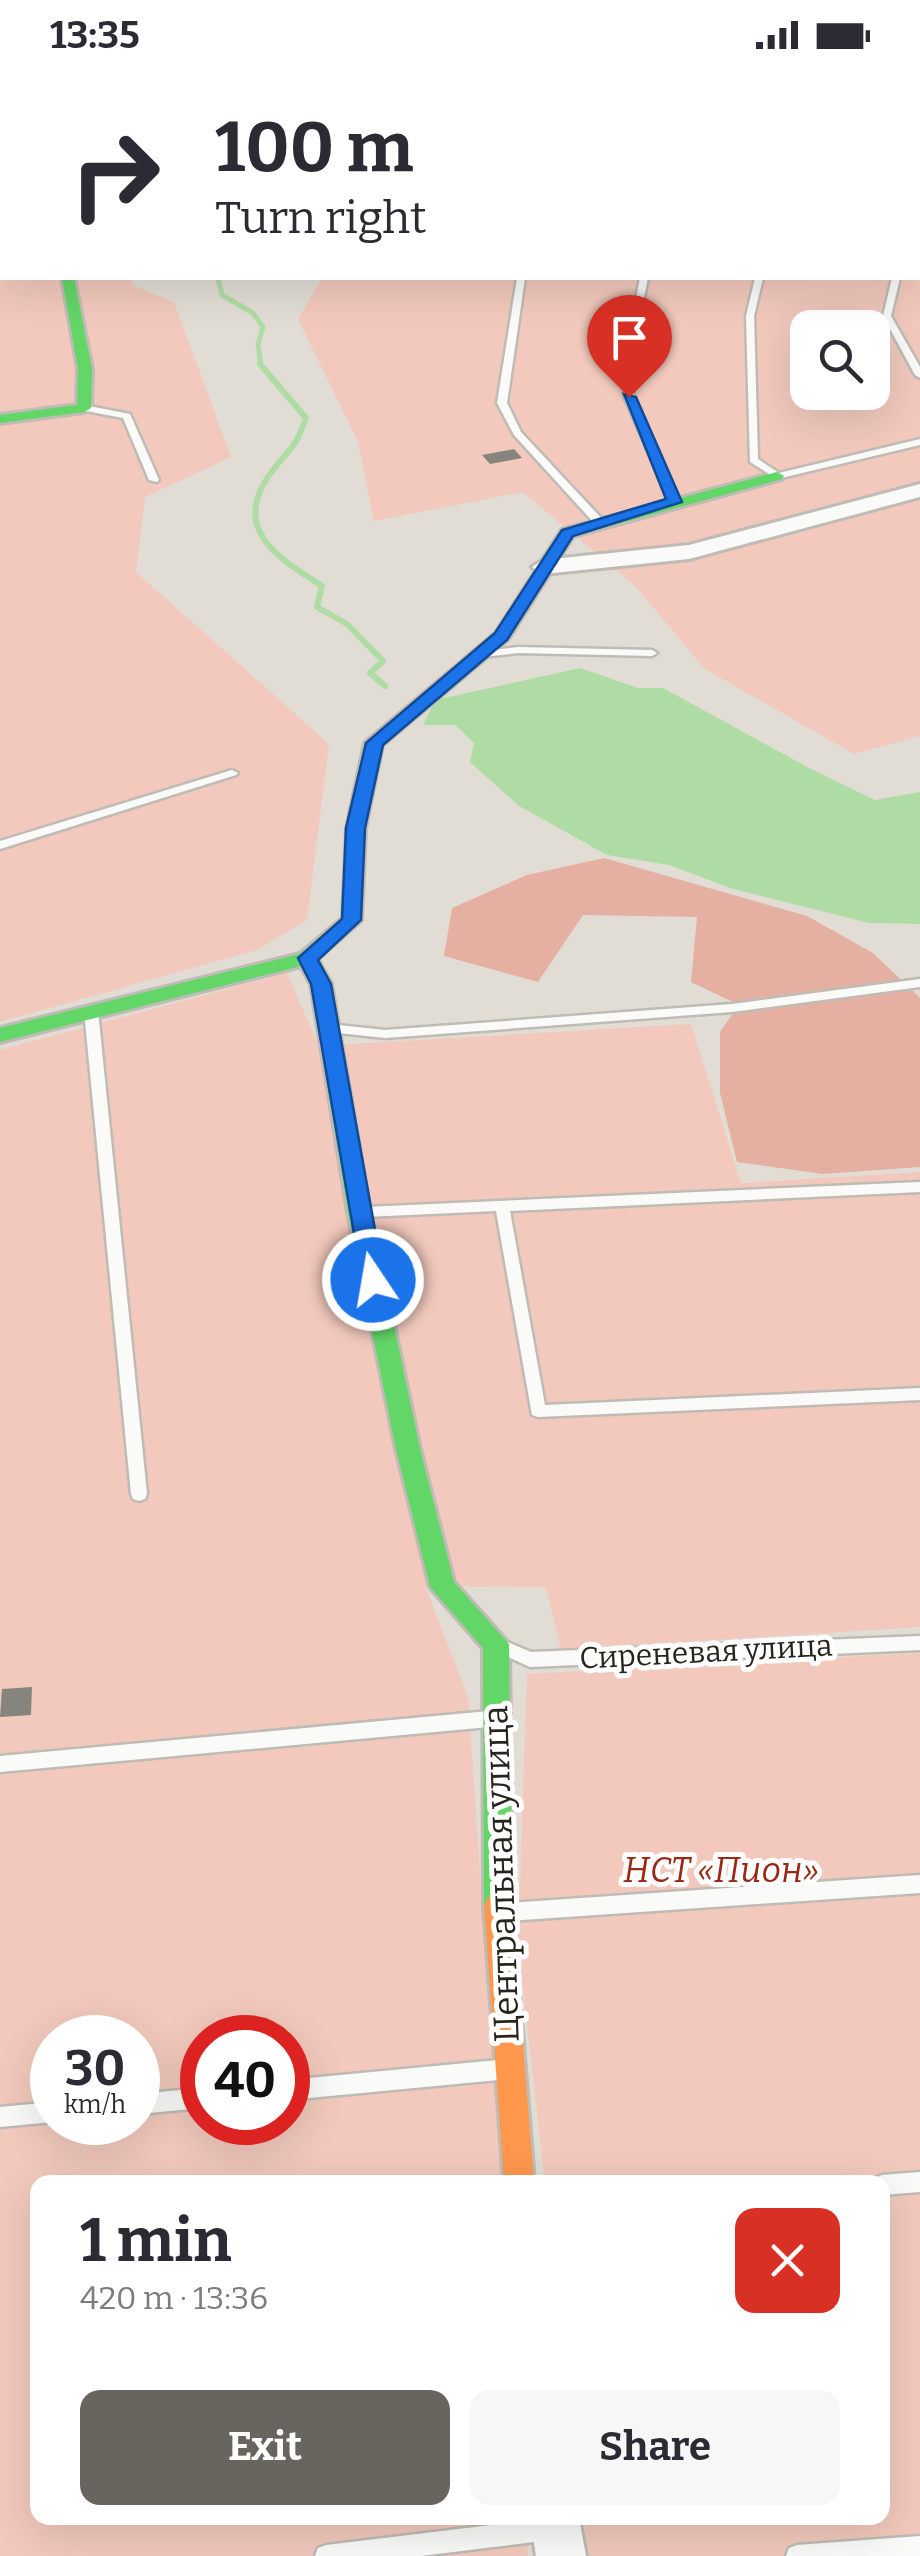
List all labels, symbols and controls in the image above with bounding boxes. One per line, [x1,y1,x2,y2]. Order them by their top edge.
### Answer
text: 13:35 [50,12,140,58]
text: 100 m [215,106,414,190]
icon: right [50,110,180,240]
text: Turn right [215,191,427,245]
pin [587,295,672,398]
icon: arrive [602,310,657,365]
map controls [790,310,890,410]
button: search [790,310,890,410]
position arrow [321,1228,425,1332]
street label: Сиреневая улица [579,1627,833,1677]
street label: Центральная улица [474,1705,528,2043]
park label: НСТ «Пион» [623,1849,819,1891]
speed limit sign: 40 [180,2015,310,2145]
text: 30 [65,2038,125,2098]
text: km/h [64,2090,126,2120]
text: 1 min [80,2205,232,2277]
button: close [735,2208,840,2313]
text: 420 m · 13:36 [80,2279,268,2317]
button: Exit [80,2390,450,2505]
button: Share [470,2390,840,2505]

